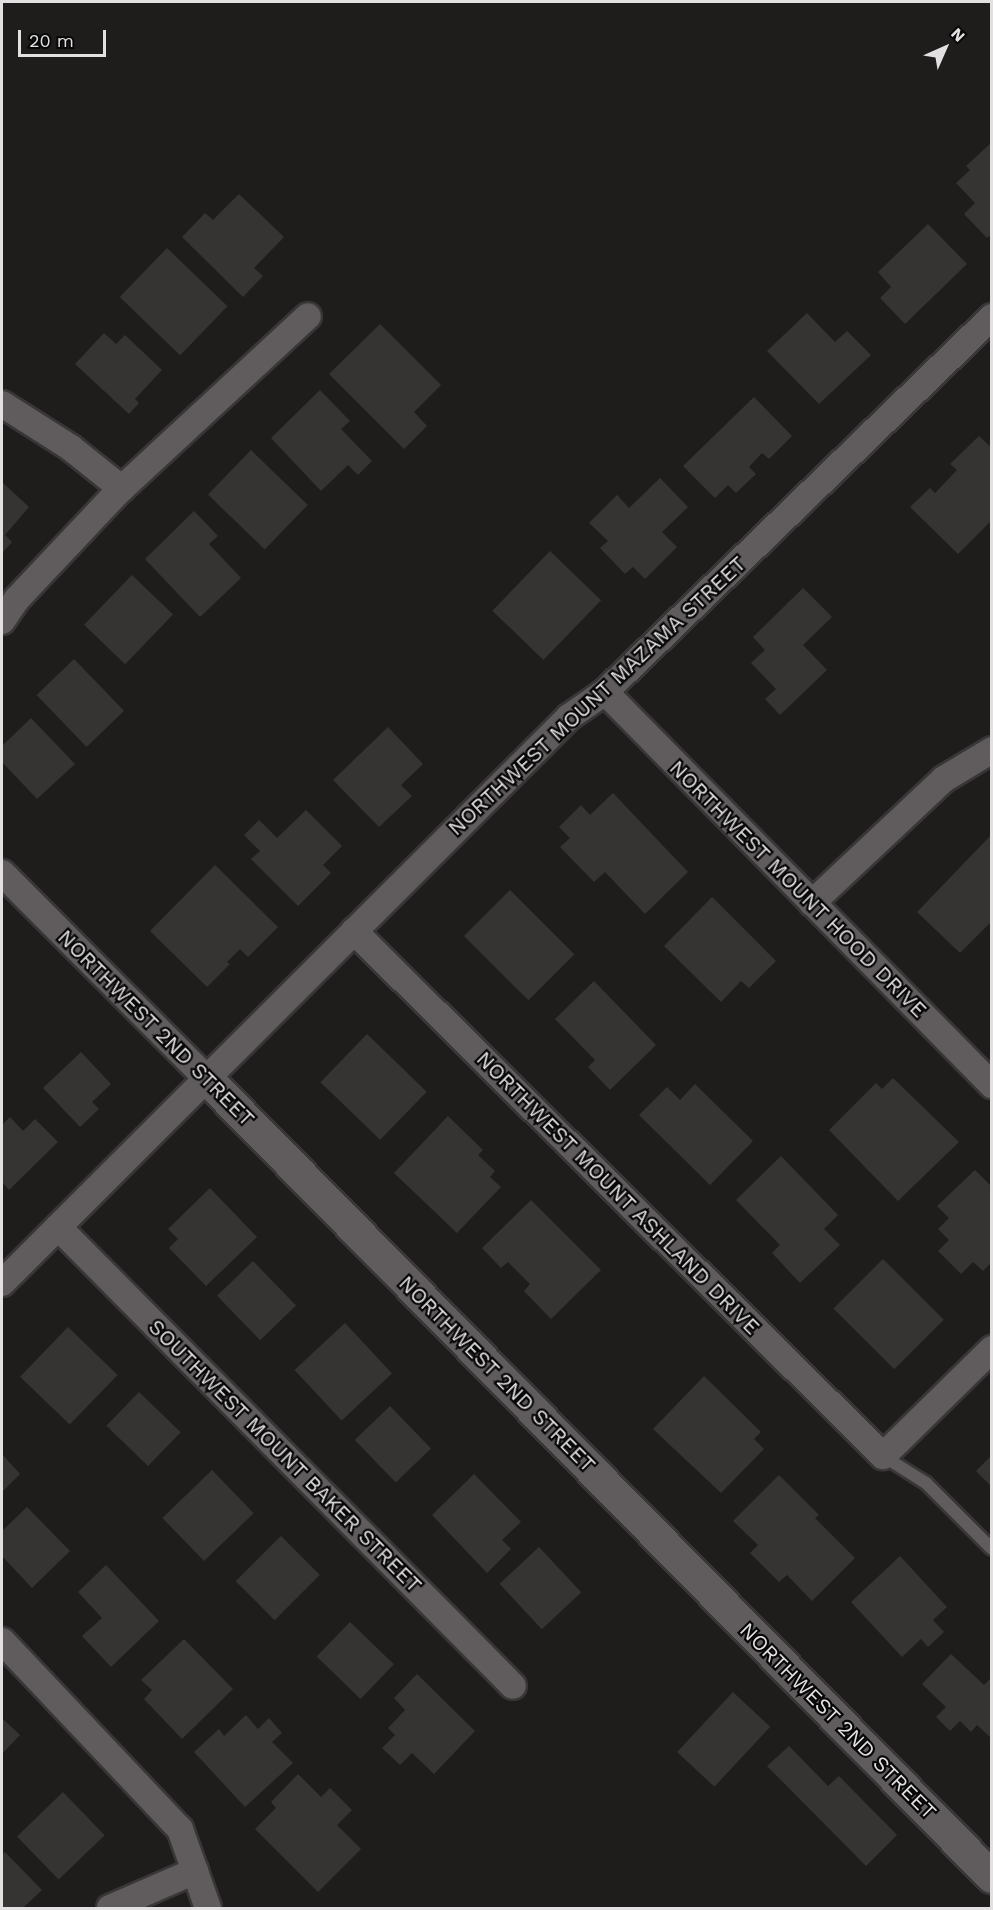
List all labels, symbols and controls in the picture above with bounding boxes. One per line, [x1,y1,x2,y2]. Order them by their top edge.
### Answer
scale bar [21,18,110,56]
north arrow [915,18,975,78]
text: N [947,24,969,46]
text: 20 m [29,30,74,51]
street label: NORTHWEST MOUNT MAZAMA STREET [442,551,752,841]
street label: NORTHWEST MOUNT HOOD DRIVE [664,755,932,1023]
street label: NORTHWEST 2ND STREET [52,924,260,1132]
street label: NORTHWEST MOUNT ASHLAND DRIVE [471,1046,765,1340]
street label: NORTHWEST 2ND STREET [393,1270,601,1478]
street label: SOUTHWEST MOUNT BAKER STREET [143,1314,427,1598]
street label: NORTHWEST 2ND STREET [734,1617,942,1825]

